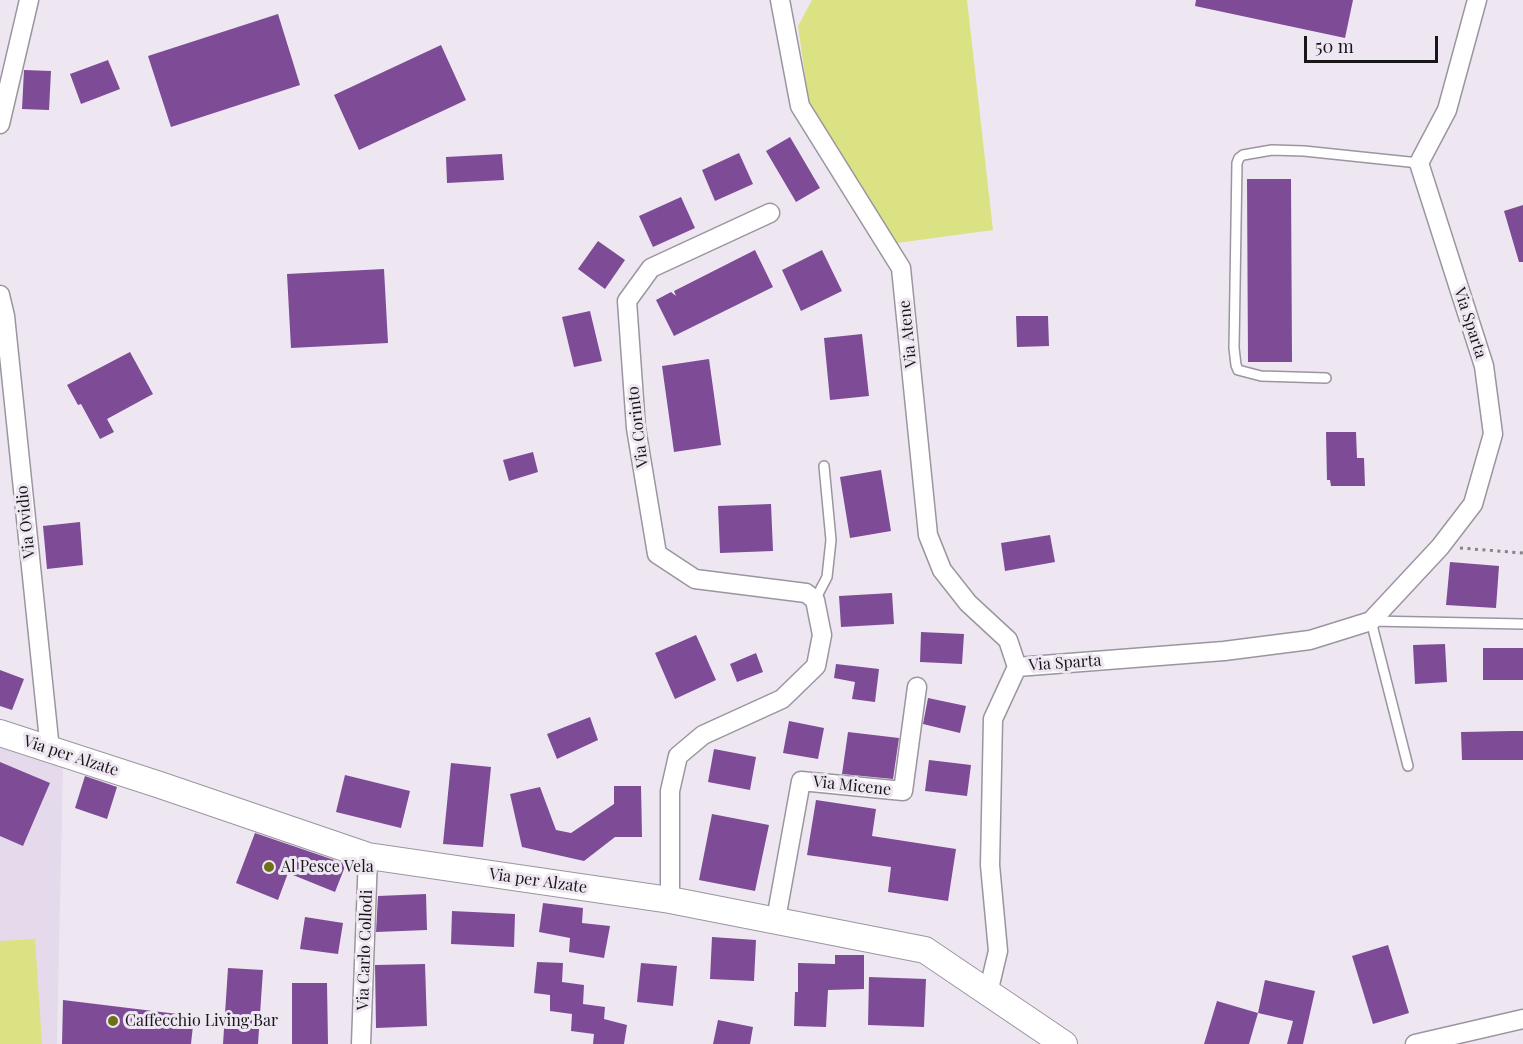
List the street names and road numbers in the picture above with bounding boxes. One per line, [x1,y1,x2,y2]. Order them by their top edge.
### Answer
street label: Via Sparta [1450,285,1490,361]
street label: Via Atene [895,299,921,369]
street label: Via Corinto [623,385,653,469]
street label: Via Ovidio [13,485,39,559]
street label: Via Sparta [1028,651,1102,675]
street label: Via per Alzate [21,732,121,780]
street label: Via Micene [812,772,892,800]
street label: Via per Alzate [488,865,588,897]
street label: Via Carlo Collodi [353,889,377,1011]

